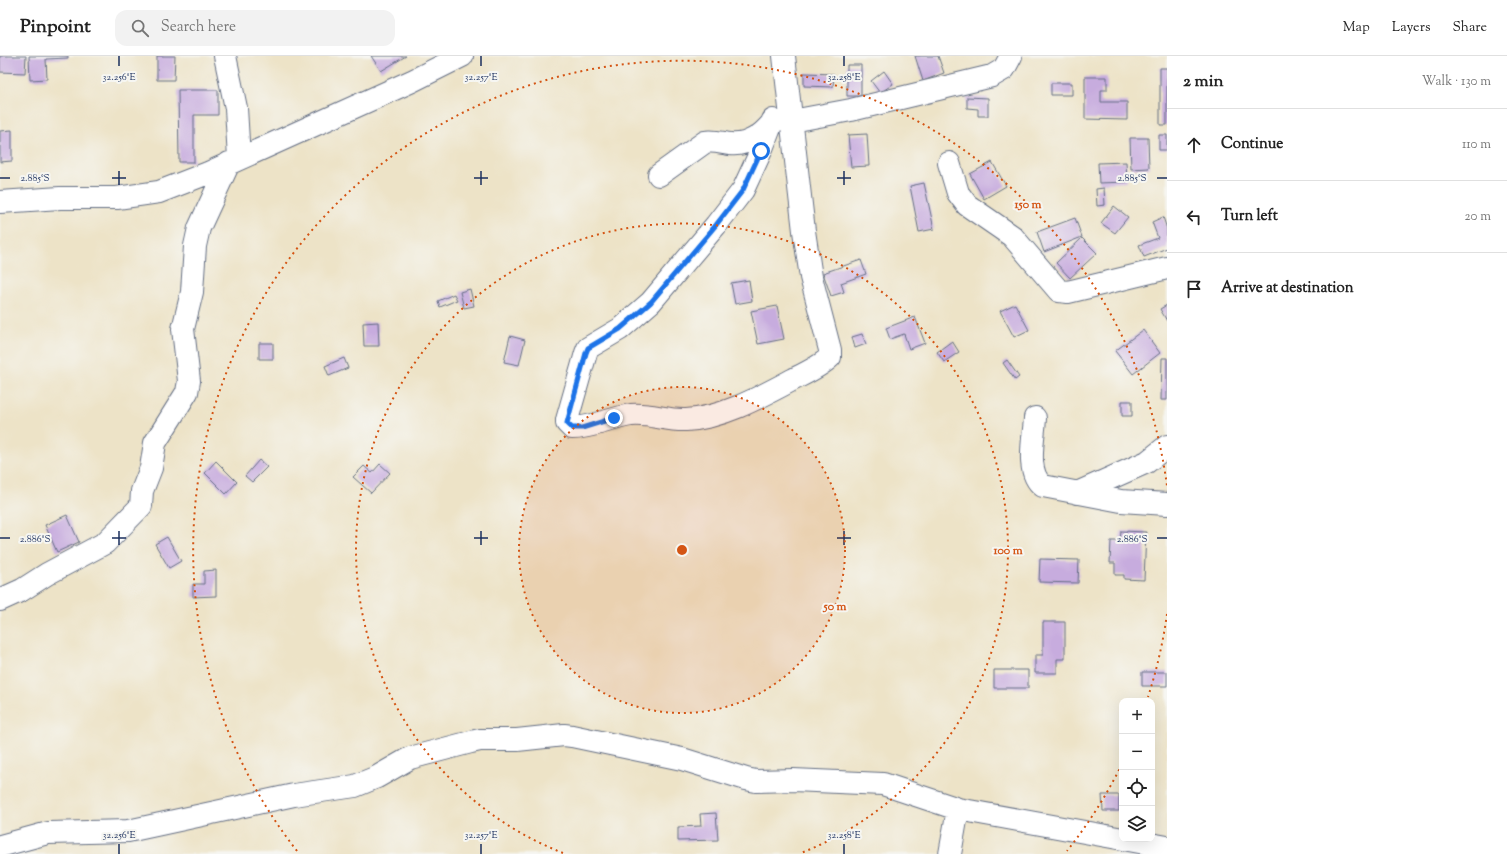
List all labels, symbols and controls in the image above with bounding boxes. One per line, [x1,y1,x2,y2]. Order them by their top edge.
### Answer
search box [115,10,395,46]
text: Pinpoint [20,14,91,41]
icon: search [129,17,151,39]
text: Search here [161,17,236,38]
text: Map [1343,18,1370,38]
text: Layers [1392,18,1430,38]
text: Share [1452,18,1487,38]
text: 32.256°E [103,70,135,85]
text: 32.257°E [465,70,497,85]
text: 32.258°E [828,70,860,85]
text: 2 min [1183,70,1224,94]
text: Walk · 130 m [1422,73,1491,91]
icon: ahead [1183,134,1205,156]
text: Continue [1221,134,1283,155]
text: 110 m [1462,136,1491,154]
route start [752,142,770,160]
text: 2.885°S [20,171,50,186]
text: 2.885°S [1117,171,1147,186]
text: 150 m [1013,196,1042,214]
icon: left [1183,206,1205,228]
text: Turn left [1221,206,1278,227]
text: 20 m [1465,208,1491,226]
icon: arrive [1183,278,1205,300]
text: Arrive at destination [1221,278,1354,299]
route end [605,409,623,427]
text: 2.886°S [20,532,50,547]
text: 2.886°S [1117,532,1147,547]
text: 100 m [992,542,1023,560]
centre of rings [675,543,689,557]
text: 50 m [823,598,847,616]
map controls [1119,698,1155,842]
button: + [1119,698,1155,734]
button: − [1119,734,1155,770]
button: locate [1119,770,1155,806]
button: layers [1119,806,1155,842]
text: 32.256°E [103,828,135,843]
text: 32.257°E [465,828,497,843]
text: 32.258°E [828,828,860,843]

